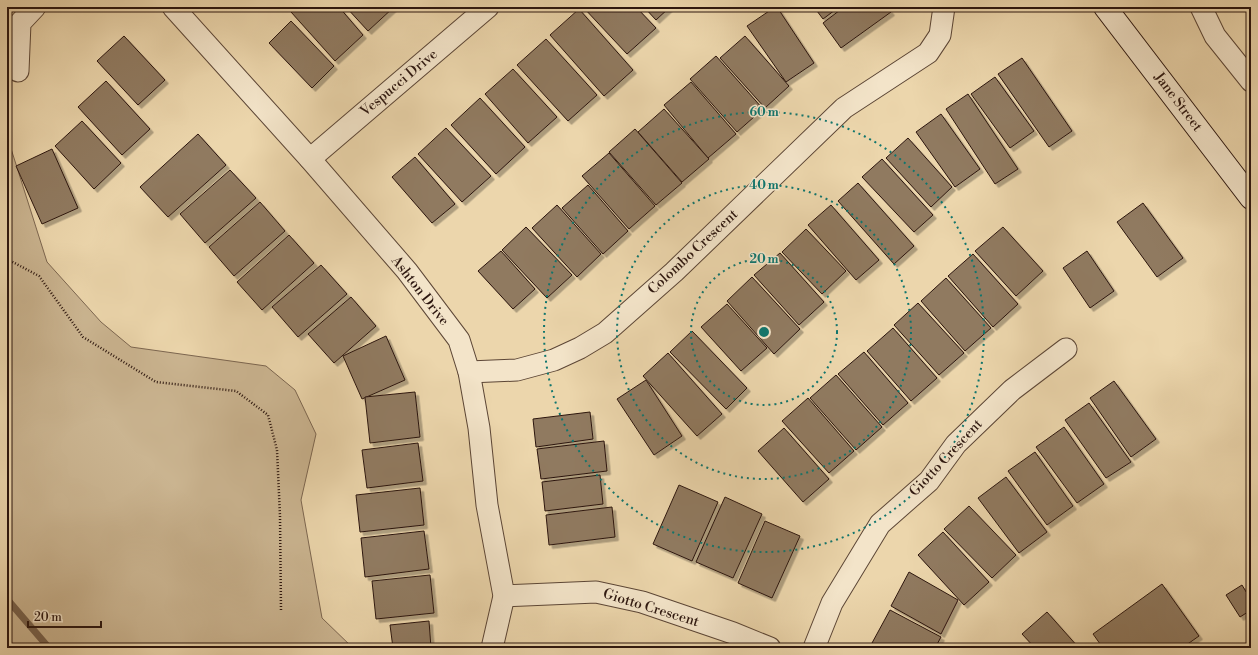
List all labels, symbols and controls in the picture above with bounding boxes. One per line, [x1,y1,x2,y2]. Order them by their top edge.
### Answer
street label: Vespucci Drive [356,45,441,121]
street label: Jane Street [1149,68,1206,135]
text: 60 m [749,105,779,120]
text: 40 m [749,178,779,193]
street label: Colombo Crescent [644,206,742,298]
street label: Ashton Drive [387,252,453,329]
text: 20 m [749,252,779,267]
centre of rings [757,325,771,339]
street label: Giotto Crescent [906,415,987,500]
street label: Giotto Crescent [601,585,701,631]
scale bar [28,603,101,629]
text: 20 m [34,610,62,625]

